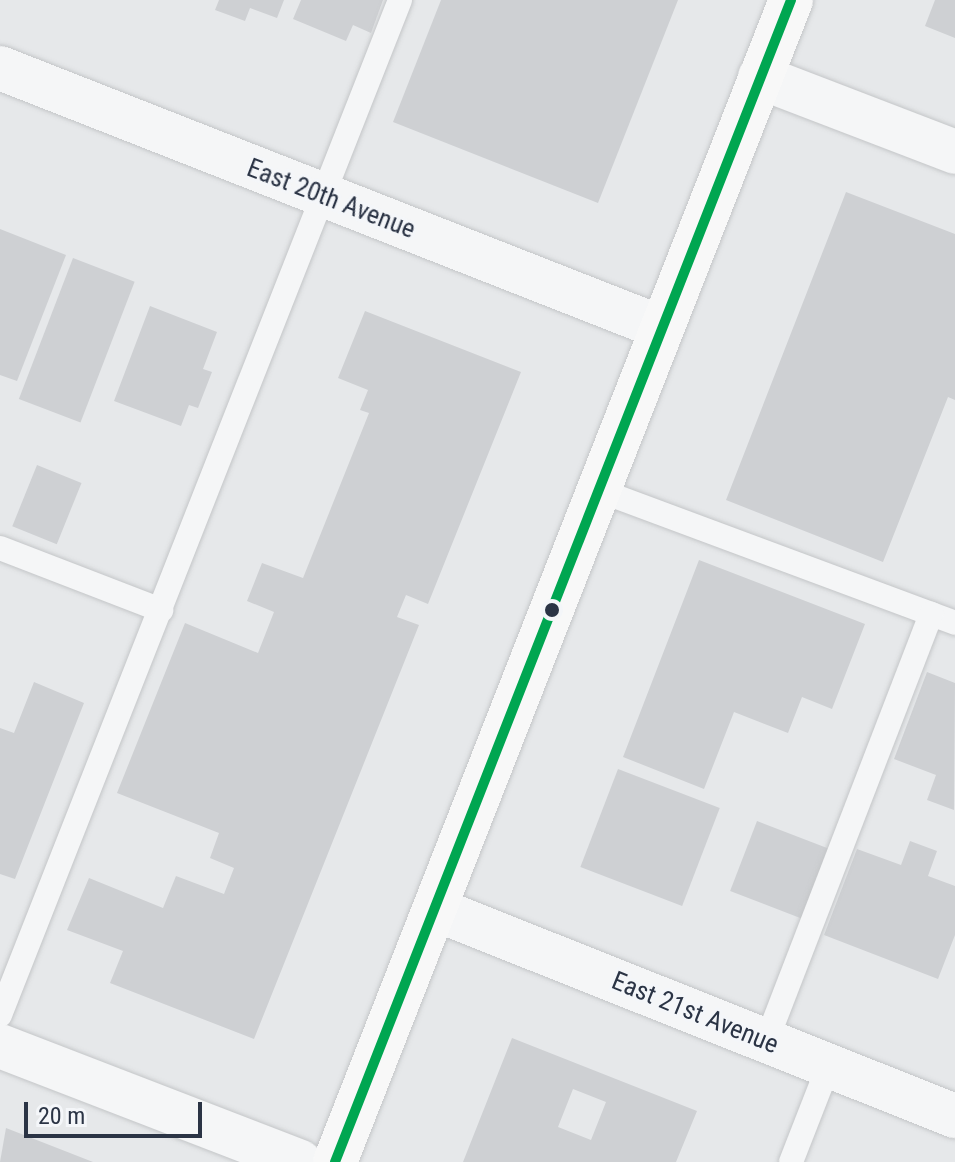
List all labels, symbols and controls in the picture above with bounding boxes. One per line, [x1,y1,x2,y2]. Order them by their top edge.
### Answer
street label: East 20th Avenue [242,153,420,245]
unlabelled marker [544,602,560,618]
street label: East 21st Avenue [607,965,783,1061]
scale bar [28,1086,206,1136]
text: 20 m [38,1102,85,1130]

